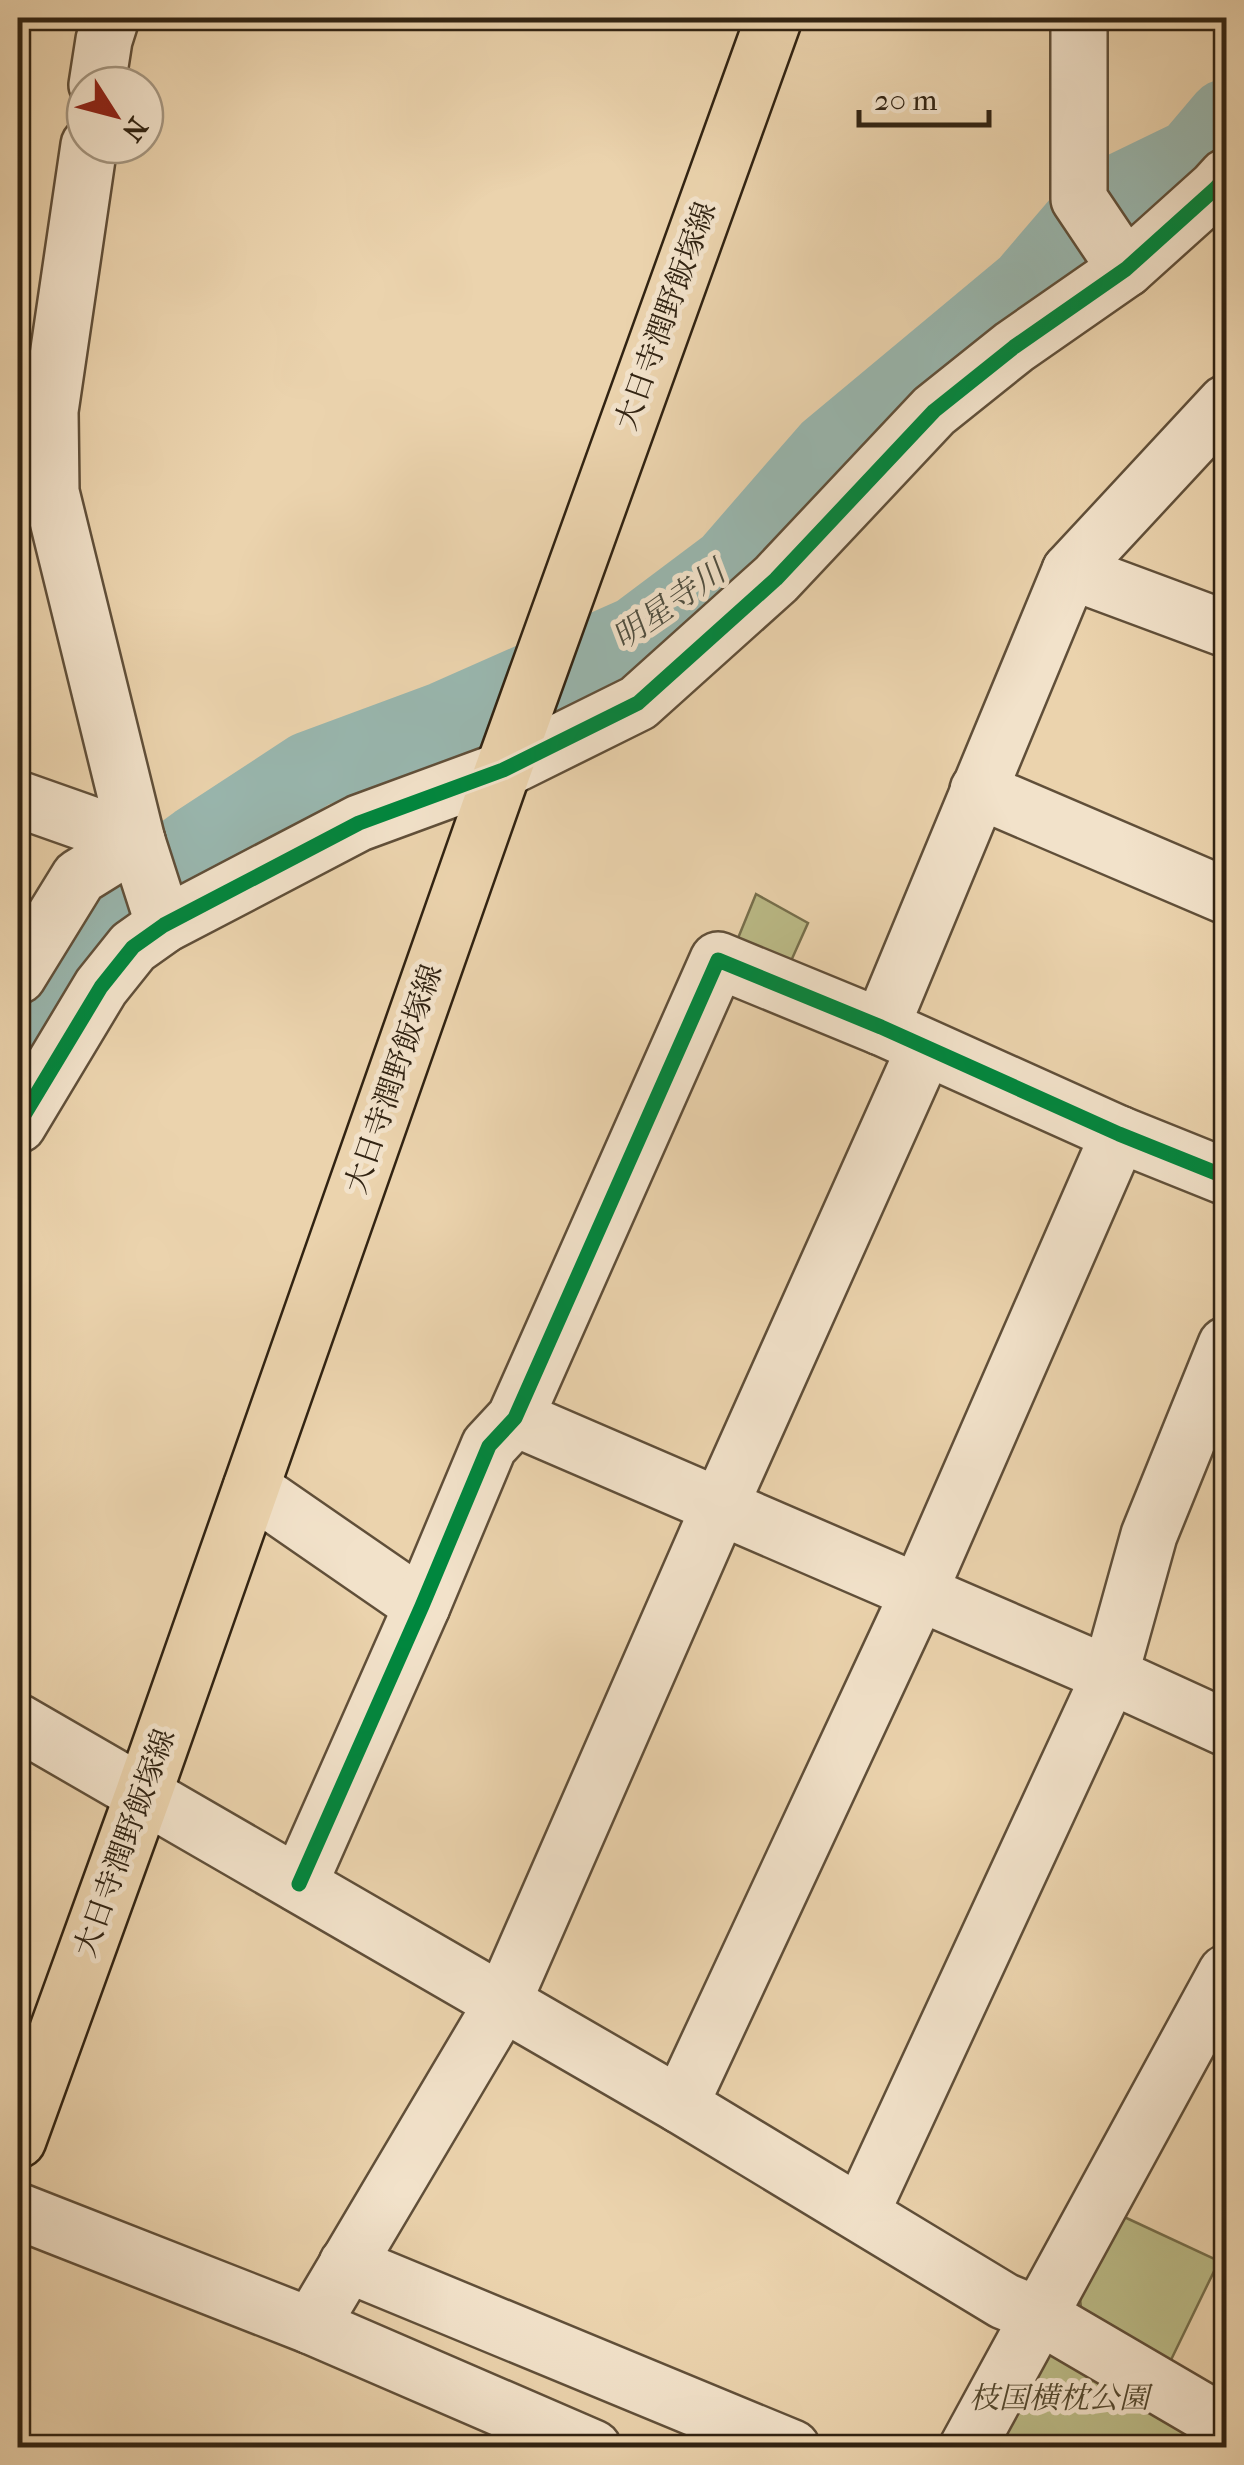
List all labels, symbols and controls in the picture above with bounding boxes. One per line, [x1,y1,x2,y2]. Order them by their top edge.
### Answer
north arrow [65,65,165,165]
scale bar [859,65,989,127]
text: 20 m [874,83,937,118]
text: N [115,111,154,148]
street label: 大日寺潤野飯塚線 [609,197,723,435]
water label: 明星寺川 [606,551,734,657]
street label: 大日寺潤野飯塚線 [338,960,450,1198]
street label: 大日寺潤野飯塚線 [68,1724,182,1962]
park label: 枝国横枕公園 [969,2381,1154,2416]

